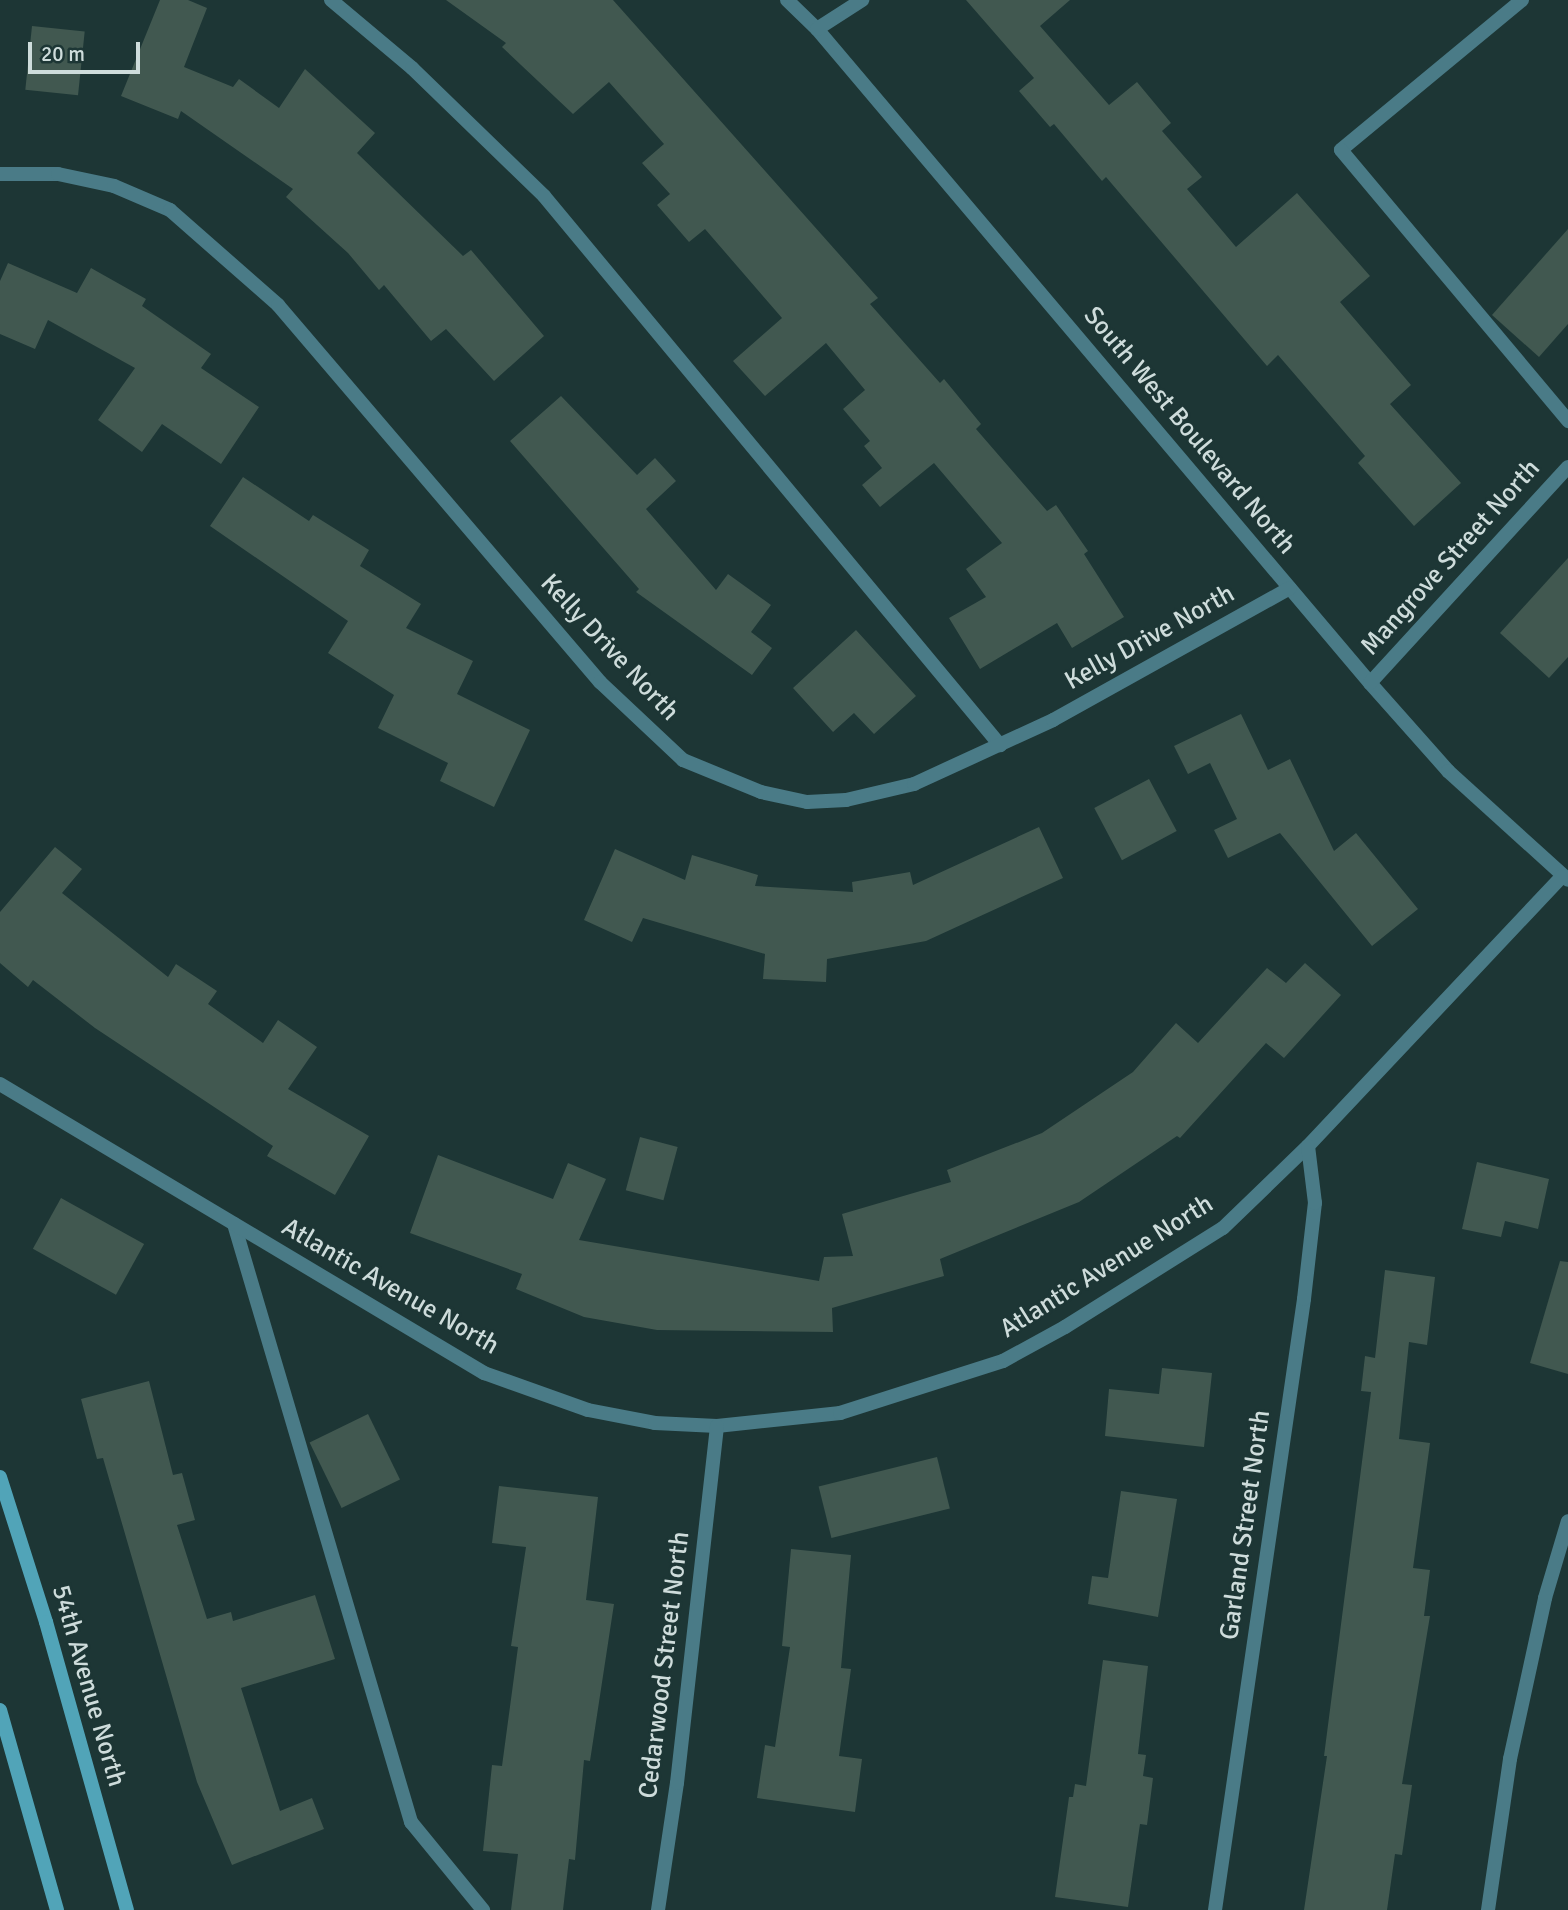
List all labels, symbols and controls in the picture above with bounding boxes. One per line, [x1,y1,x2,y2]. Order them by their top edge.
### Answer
scale bar [32,28,144,72]
text: 20 m [41,41,85,67]
street label: South West Boulevard North [1076,301,1302,561]
street label: Mangrove Street North [1355,454,1547,662]
street label: Kelly Drive North [533,568,685,728]
street label: Kelly Drive North [1060,579,1240,697]
street label: Atlantic Avenue North [995,1189,1219,1345]
street label: Atlantic Avenue North [276,1212,504,1362]
street label: Garland Street North [1214,1408,1278,1642]
street label: Cedarwood Street North [633,1530,697,1800]
street label: 54th Avenue North [44,1581,132,1791]

